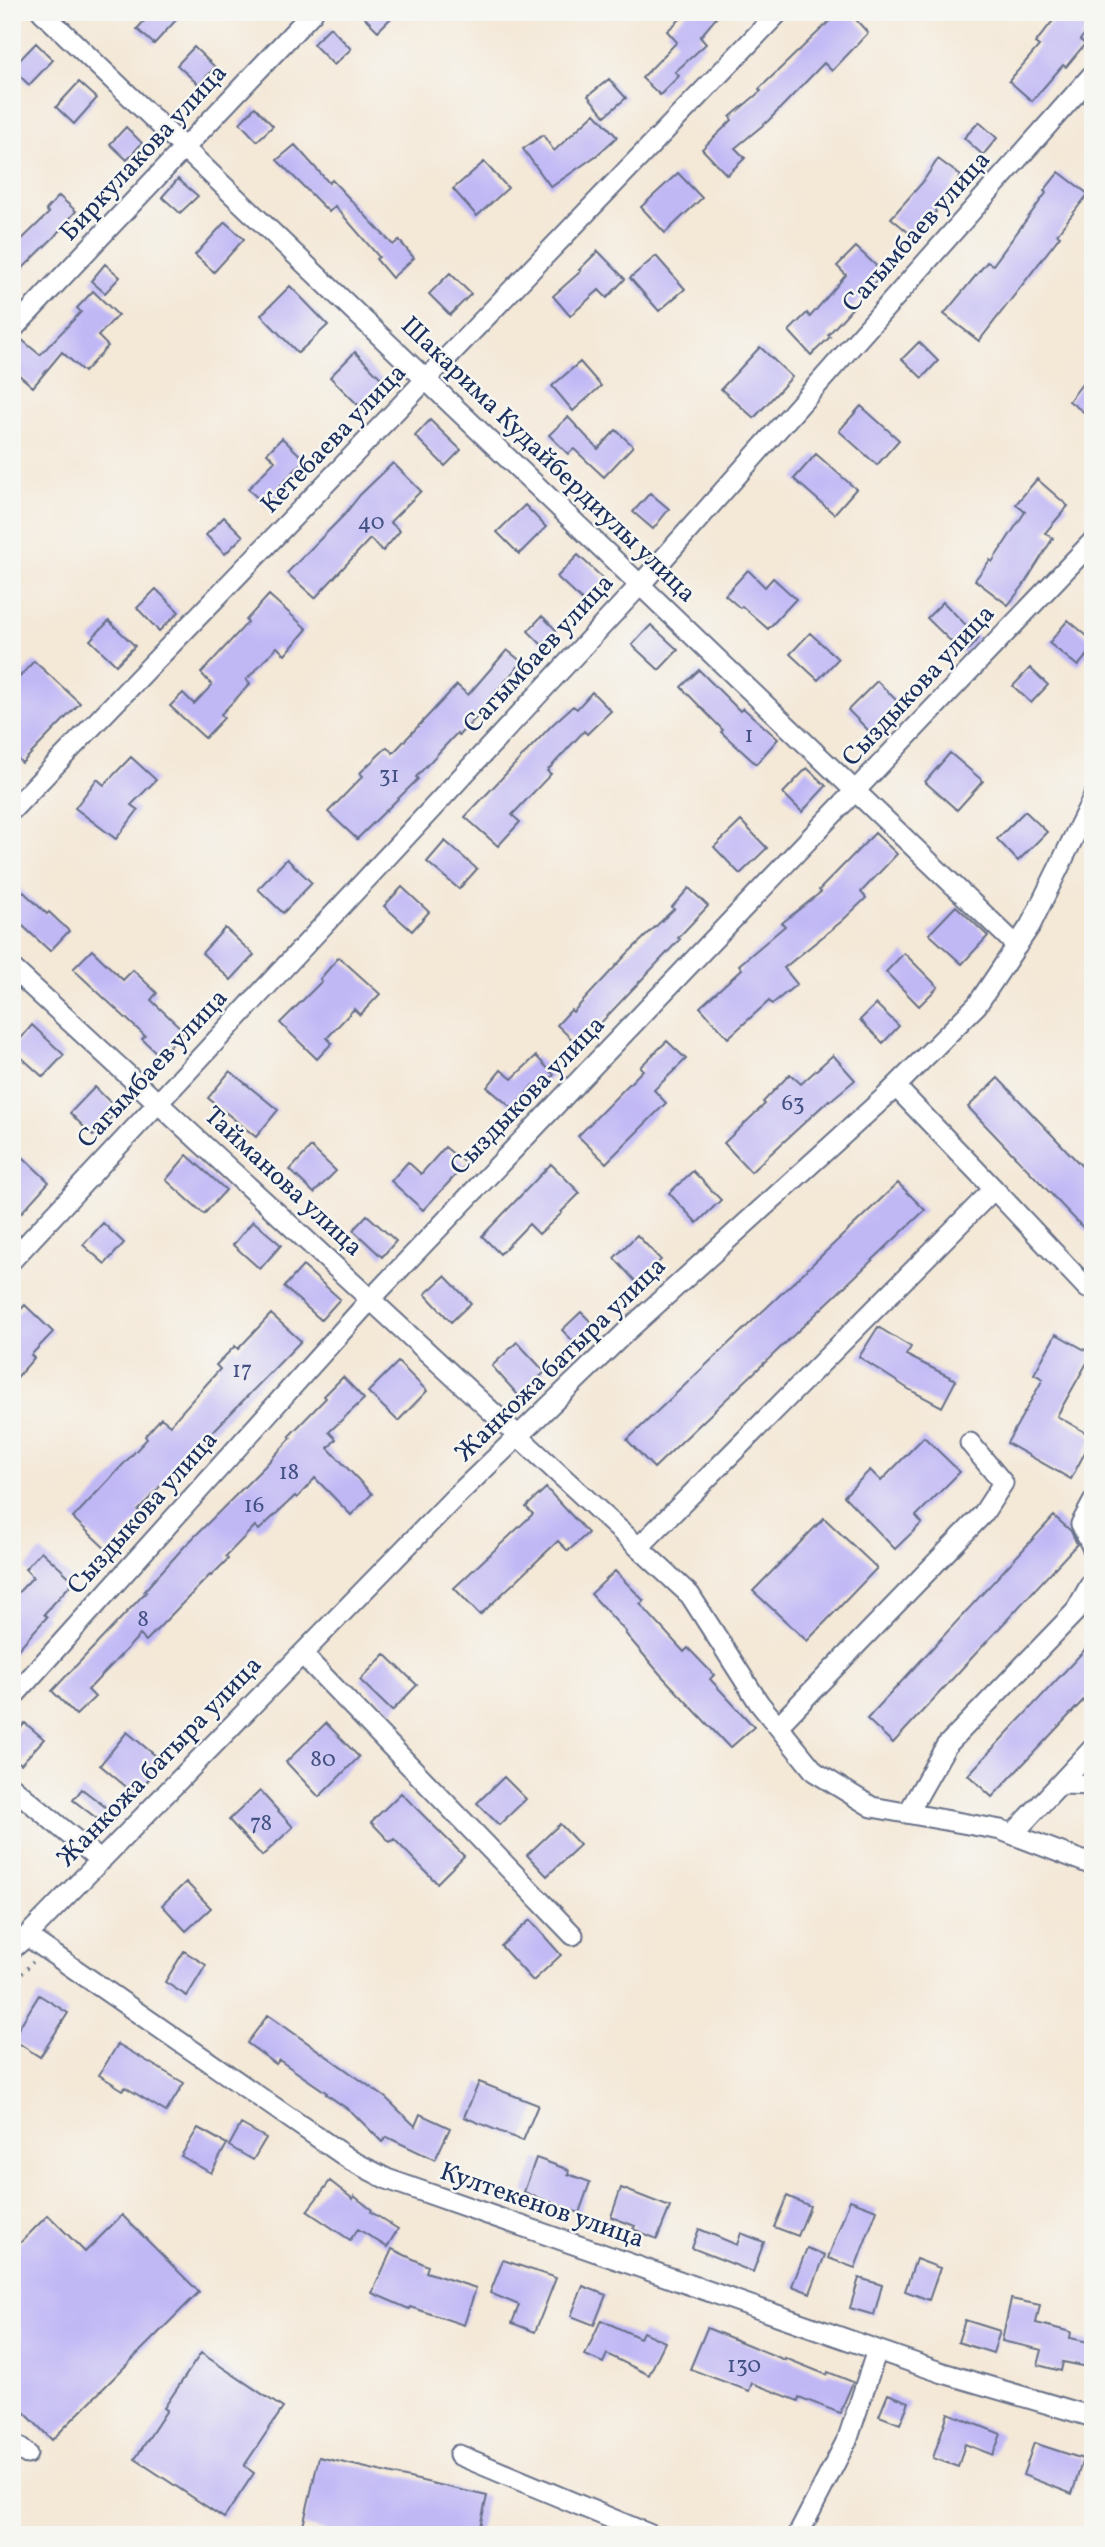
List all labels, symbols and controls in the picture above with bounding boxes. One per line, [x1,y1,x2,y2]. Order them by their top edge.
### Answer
street label: Биркулакова улица [52,56,236,250]
street label: Сагымбаев улица [835,143,999,321]
street label: Шакарима Кудайбердиулы улица [392,309,704,611]
street label: Кетебаева улица [253,356,415,522]
house number: 40 [357,507,385,539]
street label: Сагымбаев улица [455,566,623,742]
street label: Сыздыкова улица [834,597,1004,775]
house number: 1 [745,720,753,752]
house number: 31 [379,760,399,792]
street label: Сагымбаев улица [69,981,237,1157]
street label: Сыздыкова улица [442,1008,614,1184]
house number: 63 [781,1088,805,1120]
street label: Тайманова улица [195,1099,371,1265]
street label: Жанкожа батыра улица [447,1249,675,1471]
house number: 17 [232,1355,252,1387]
street label: Сыздыкова улица [59,1423,227,1603]
house number: 18 [279,1457,299,1489]
house number: 16 [244,1490,264,1522]
house number: 8 [137,1604,149,1636]
street label: Жанкожа батыра улица [49,1648,271,1876]
house number: 80 [310,1744,336,1776]
house number: 78 [250,1808,272,1840]
street label: Култекенов улица [435,2154,649,2258]
house number: 130 [727,2350,761,2382]

